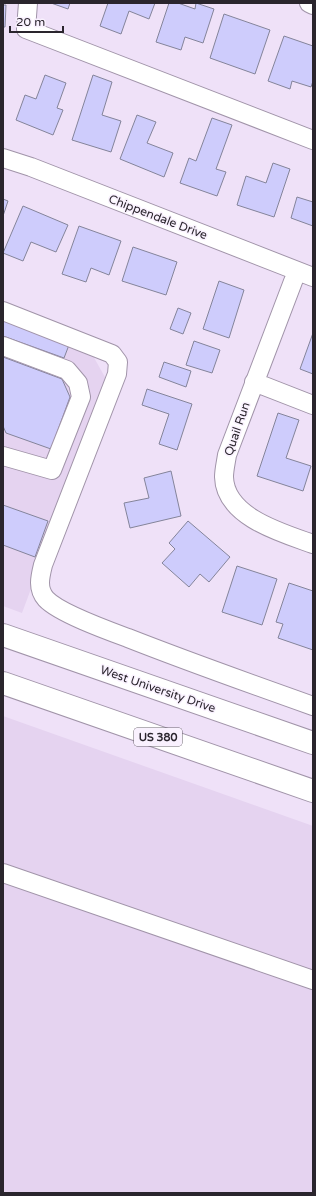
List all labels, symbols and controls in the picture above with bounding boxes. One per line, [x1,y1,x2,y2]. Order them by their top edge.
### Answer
scale bar [10,8,63,34]
text: 20 m [16,15,45,29]
street label: Chippendale Drive [107,192,210,242]
street label: Quail Run [221,400,253,458]
street label: West University Drive [98,663,218,715]
road number: US 380 [134,728,182,746]

